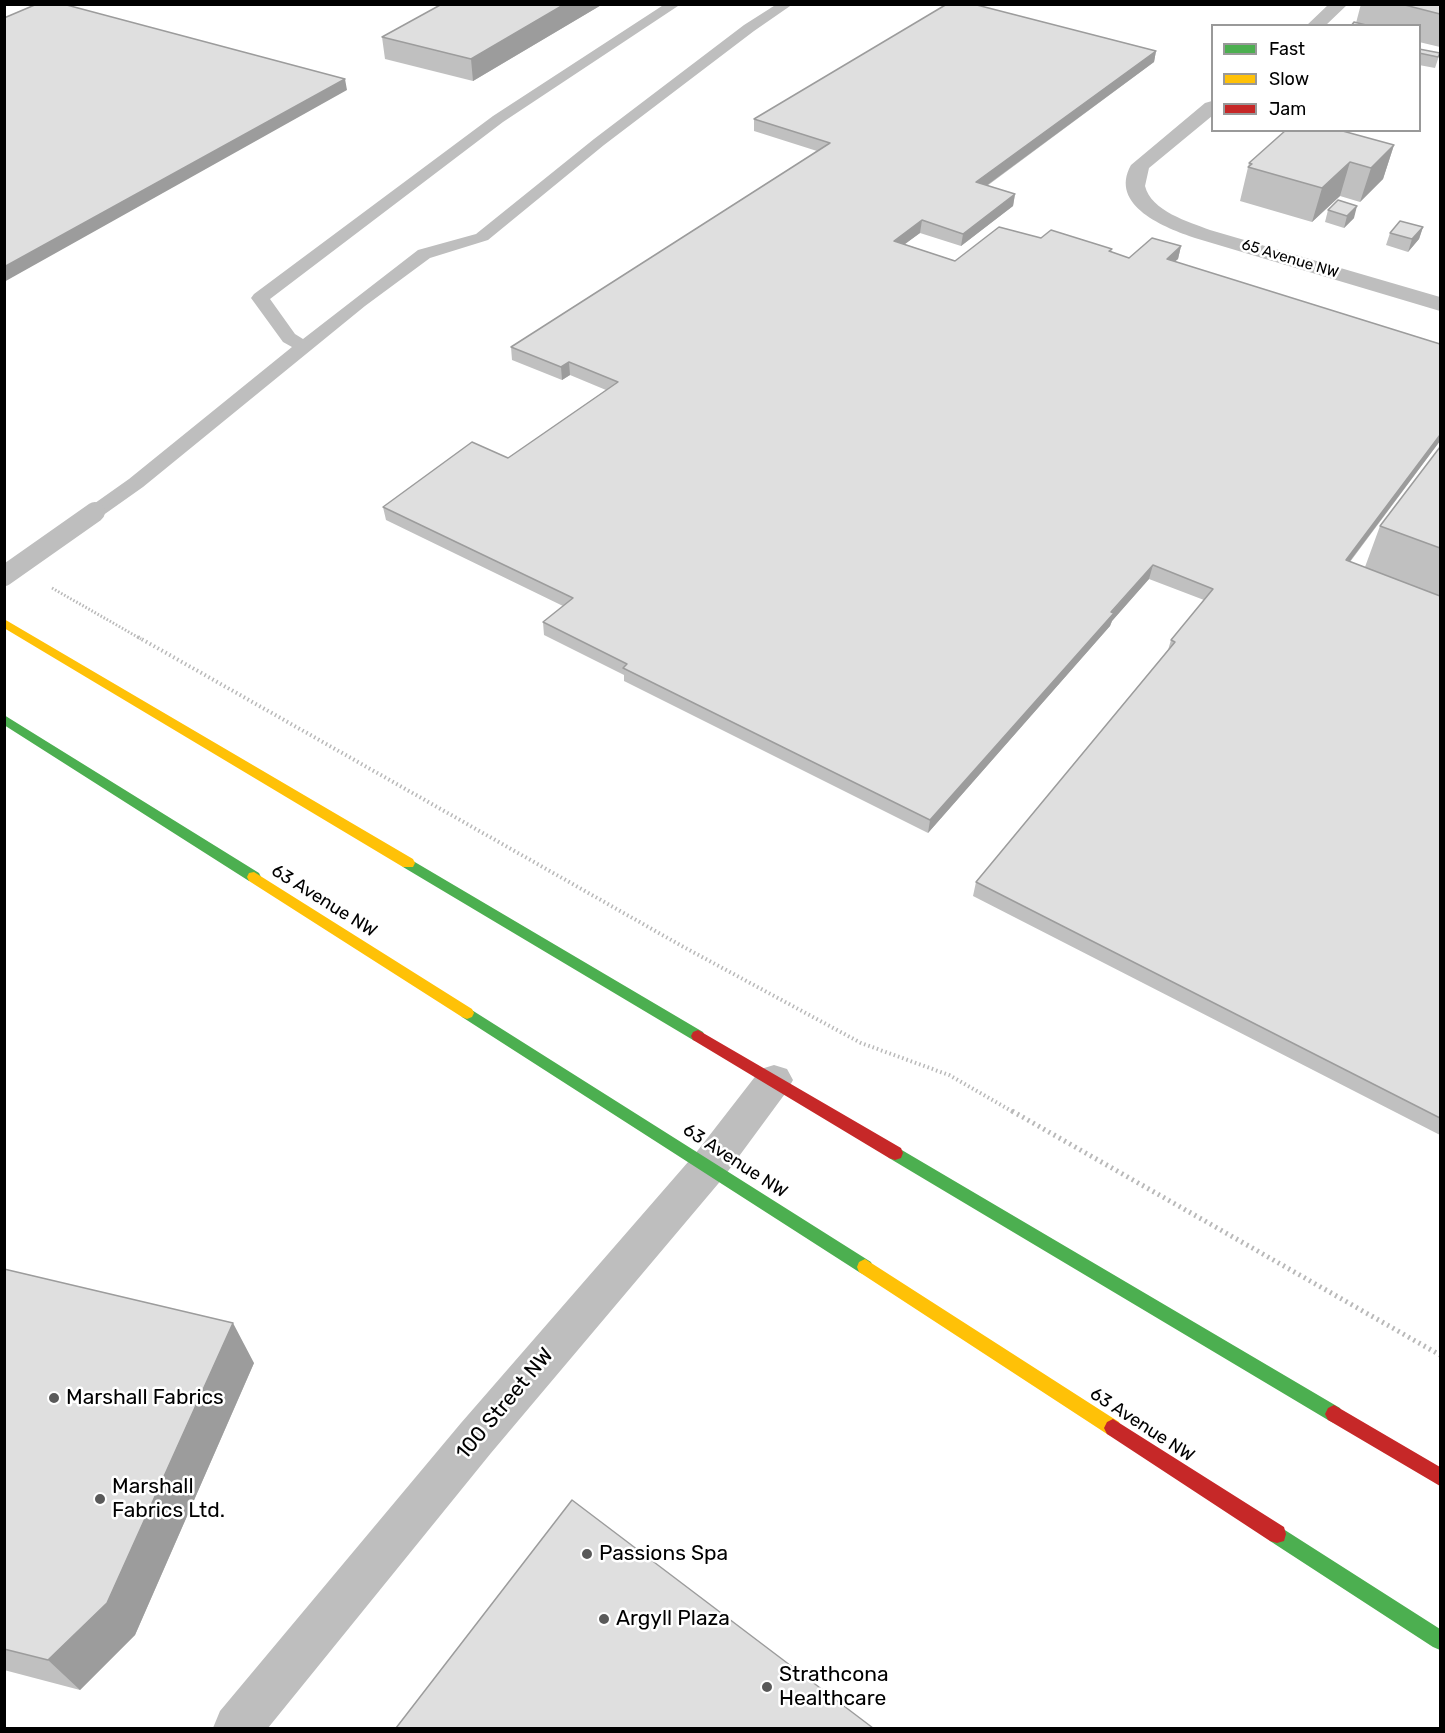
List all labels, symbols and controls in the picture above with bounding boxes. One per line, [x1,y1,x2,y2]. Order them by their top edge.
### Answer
legend [1211,24,1421,132]
text: Fast [1269,38,1305,60]
text: Slow [1269,68,1309,90]
text: Jam [1269,98,1306,120]
street label: 65 Avenue NW [1239,236,1341,282]
street label: 63 Avenue NW [267,860,381,942]
street label: 63 Avenue NW [679,1119,791,1203]
street label: 100 Street NW [451,1343,559,1465]
street label: 63 Avenue NW [1086,1383,1198,1467]
place label: Marshall Fabrics [66,1385,224,1411]
marker: Marshall Fabrics [47,1391,61,1405]
place label: Marshall Fabrics Ltd. [112,1474,225,1524]
marker: Marshall Fabrics Ltd. [93,1492,107,1506]
place label: Passions Spa [599,1541,728,1567]
marker: Passions Spa [580,1547,594,1561]
place label: Argyll Plaza [616,1606,730,1632]
marker: Argyll Plaza [597,1612,611,1626]
place label: Strathcona Healthcare [779,1662,889,1712]
marker: Strathcona Healthcare [760,1680,774,1694]

